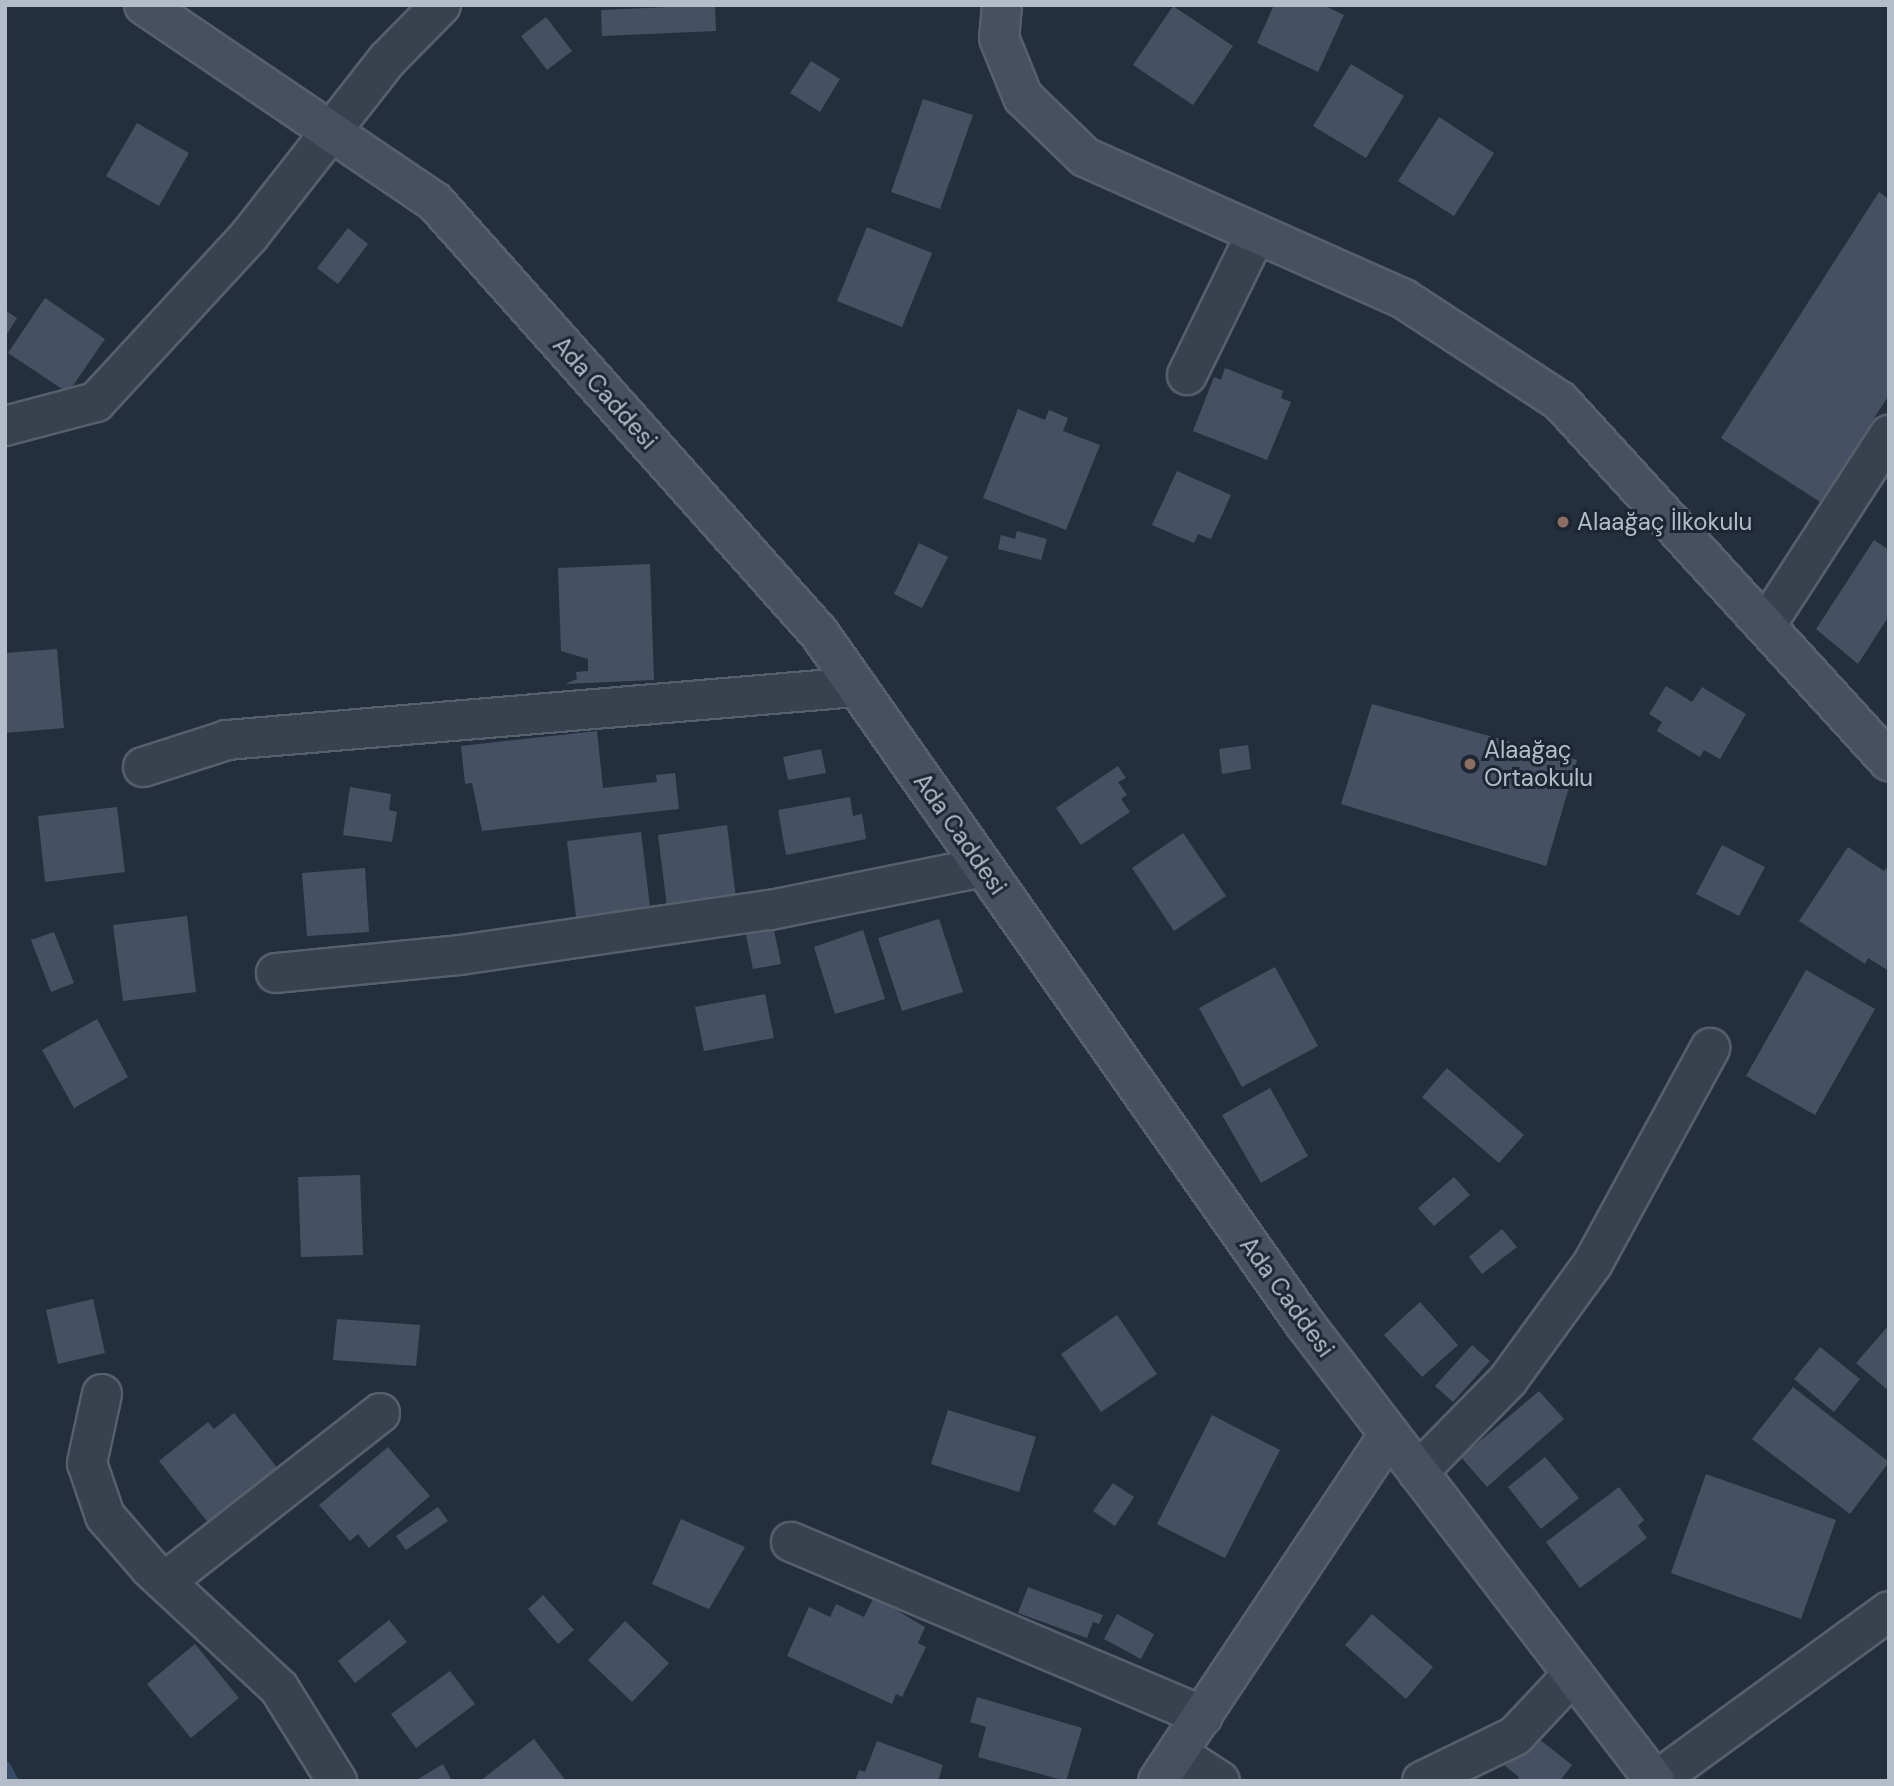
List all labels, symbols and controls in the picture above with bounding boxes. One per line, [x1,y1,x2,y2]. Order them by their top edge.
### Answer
street label: Ada Caddesi [547,331,663,455]
place label: Alaağaç İlkokulu [1577,508,1752,536]
marker: Alaağaç İlkokulu [1555,514,1571,530]
place label: Alaağaç Ortaokulu [1484,736,1593,792]
marker: Alaağaç Ortaokulu [1462,756,1478,772]
street label: Ada Caddesi [908,768,1012,900]
street label: Ada Caddesi [1234,1231,1340,1363]

